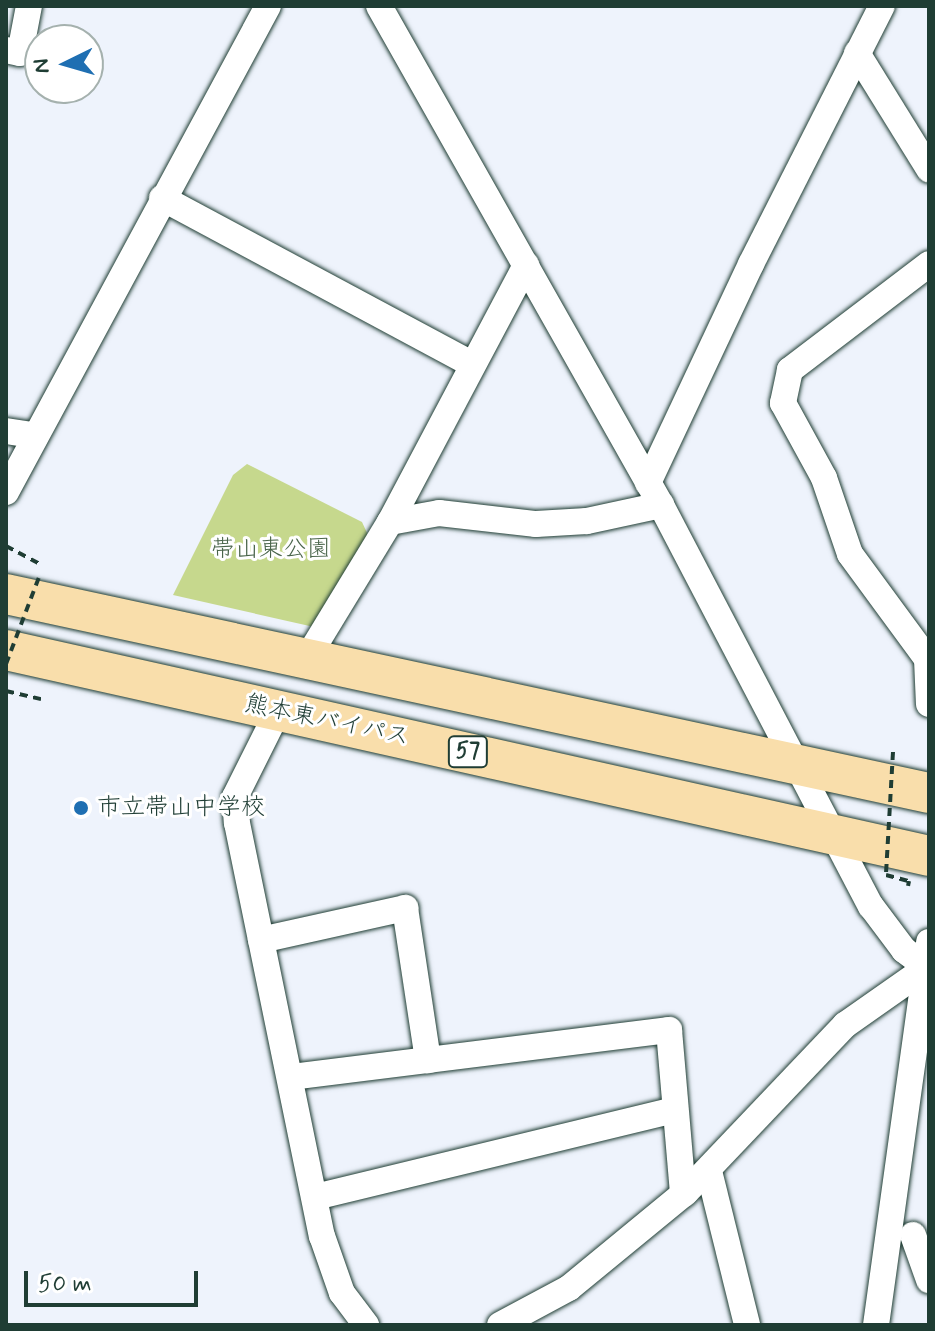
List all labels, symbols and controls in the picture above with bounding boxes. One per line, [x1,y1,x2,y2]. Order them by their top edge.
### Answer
north arrow [24,24,104,104]
text: N [27,57,57,74]
park label: 帯山東公園 [211,536,331,564]
street label: 熊本東バイパス [242,689,412,753]
road number: 57 [446,734,490,770]
place label: 市立帯山中学校 [97,794,265,822]
marker: 市立帯山中学校 [72,799,90,817]
scale bar [28,1255,202,1305]
text: 50 m [38,1269,92,1300]

